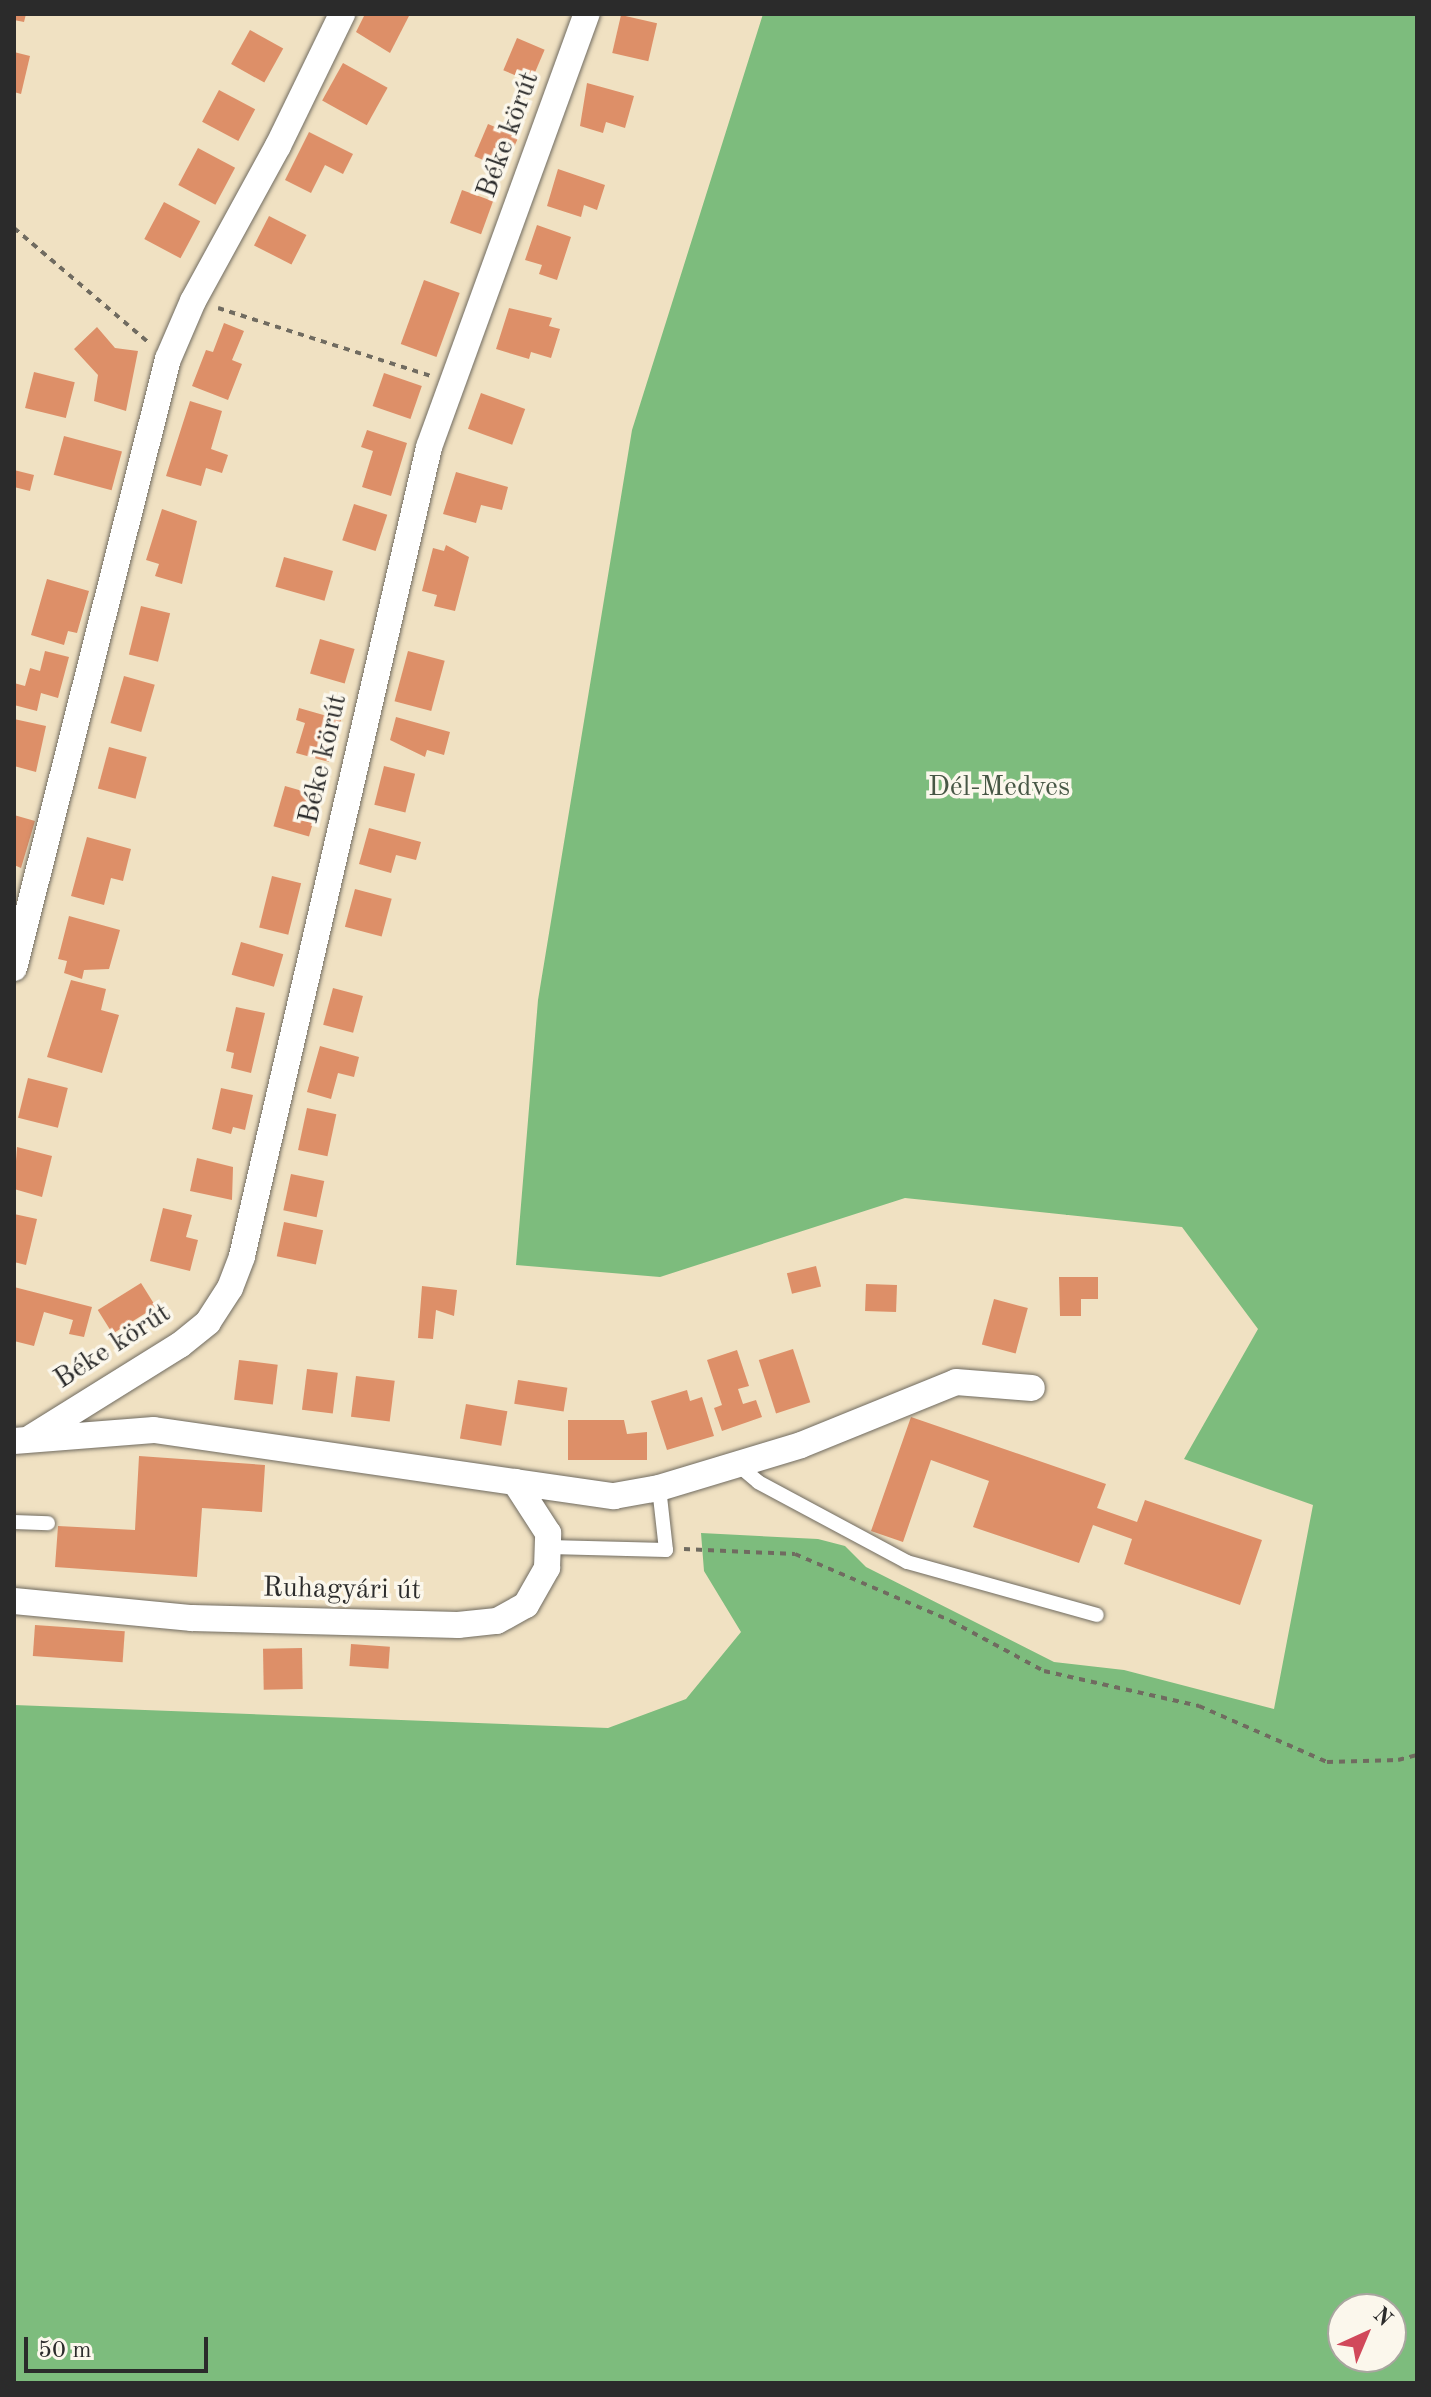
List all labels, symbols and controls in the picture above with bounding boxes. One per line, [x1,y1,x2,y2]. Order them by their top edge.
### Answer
street label: Béke körút [471,67,547,203]
street label: Béke körút [293,691,355,827]
park label: Dél-Medves [928,771,1070,805]
street label: Béke körút [48,1297,178,1397]
street label: Ruhagyári út [262,1572,422,1608]
north arrow [1327,2293,1407,2373]
text: N [1369,2303,1396,2331]
scale bar [28,2321,212,2371]
text: 50 m [38,2339,92,2363]

